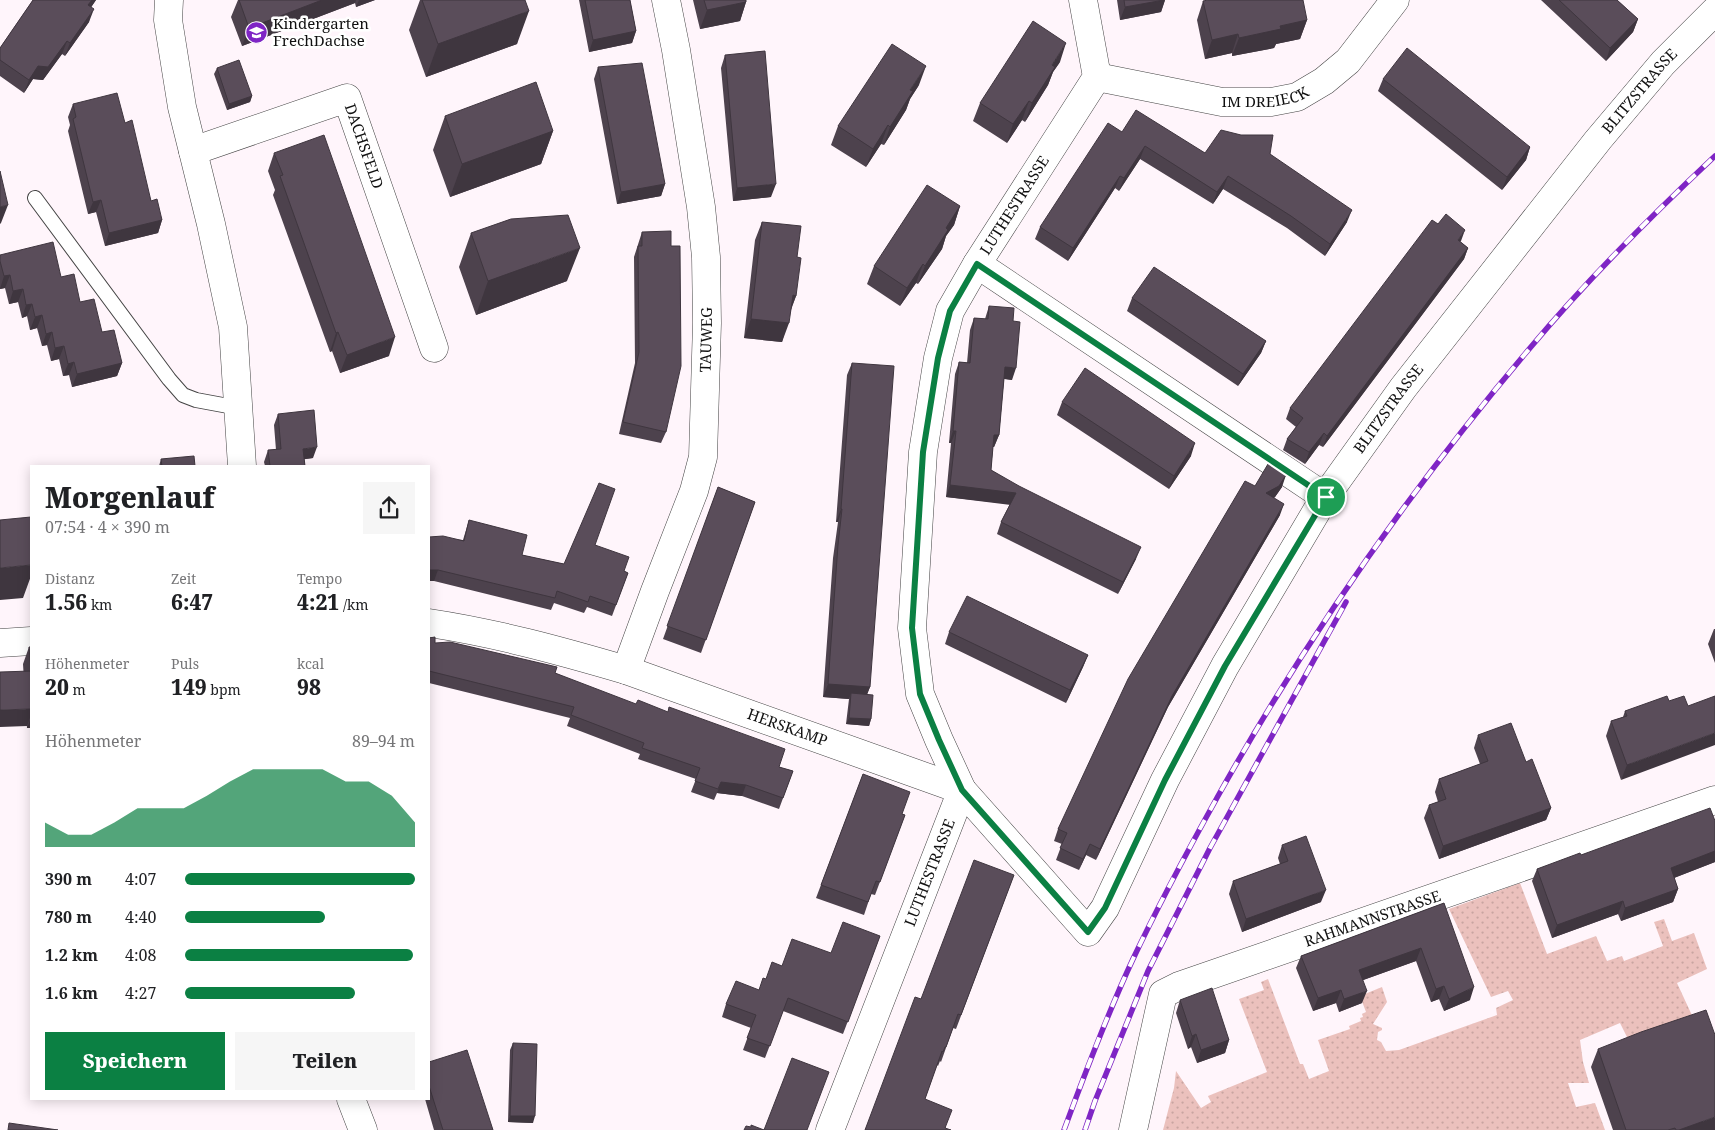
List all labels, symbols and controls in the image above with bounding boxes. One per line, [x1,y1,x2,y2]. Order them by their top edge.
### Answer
place label: Kindergarten FrechDachse [273,13,369,50]
school or university icon: Kindergarten FrechDachse [245,21,269,45]
street label: BLITZSTRASSE [1597,44,1681,137]
street label: IM DREIECK [1221,81,1312,111]
street label: DACHSFELD [341,101,389,191]
street label: LUTHESTRASSE [975,151,1053,258]
street label: TAUWEG [695,307,716,373]
street label: BLITZSTRASSE [1348,359,1427,457]
pin [1305,476,1347,518]
text: Morgenlauf [45,478,214,516]
button: share [363,482,415,534]
icon: arrive [1312,483,1340,511]
text: 07:54 · 4 × 390 m [45,516,170,538]
text: Distanz [45,569,95,588]
text: Zeit [171,569,196,588]
text: Tempo [297,569,342,588]
text: 1.56 [45,588,87,616]
text: 6:47 [171,588,213,616]
text: 4:21 [297,588,339,616]
text: km [87,595,112,614]
text: /km [339,595,368,614]
text: Höhenmeter [45,654,129,673]
text: Puls [171,654,199,673]
text: kcal [297,654,324,673]
text: 20 [45,673,69,701]
text: 149 [171,673,207,701]
text: 98 [297,673,321,701]
text: m [69,680,86,699]
text: bpm [207,680,241,699]
street label: HERSKAMP [745,703,830,750]
text: Höhenmeter [45,730,141,752]
text: 89–94 m [352,730,415,752]
street label: LUTHESTRASSE [899,816,959,929]
text: 390 m [45,868,92,890]
text: 4:07 [125,868,156,890]
street label: RAHMANNSTRASSE [1301,885,1443,951]
text: 780 m [45,906,92,928]
text: 4:40 [125,906,156,928]
text: 1.2 km [45,944,98,966]
text: 4:08 [125,944,156,966]
text: 1.6 km [45,982,98,1004]
text: 4:27 [125,982,156,1004]
button: Speichern [45,1032,225,1090]
button: Teilen [235,1032,415,1090]

